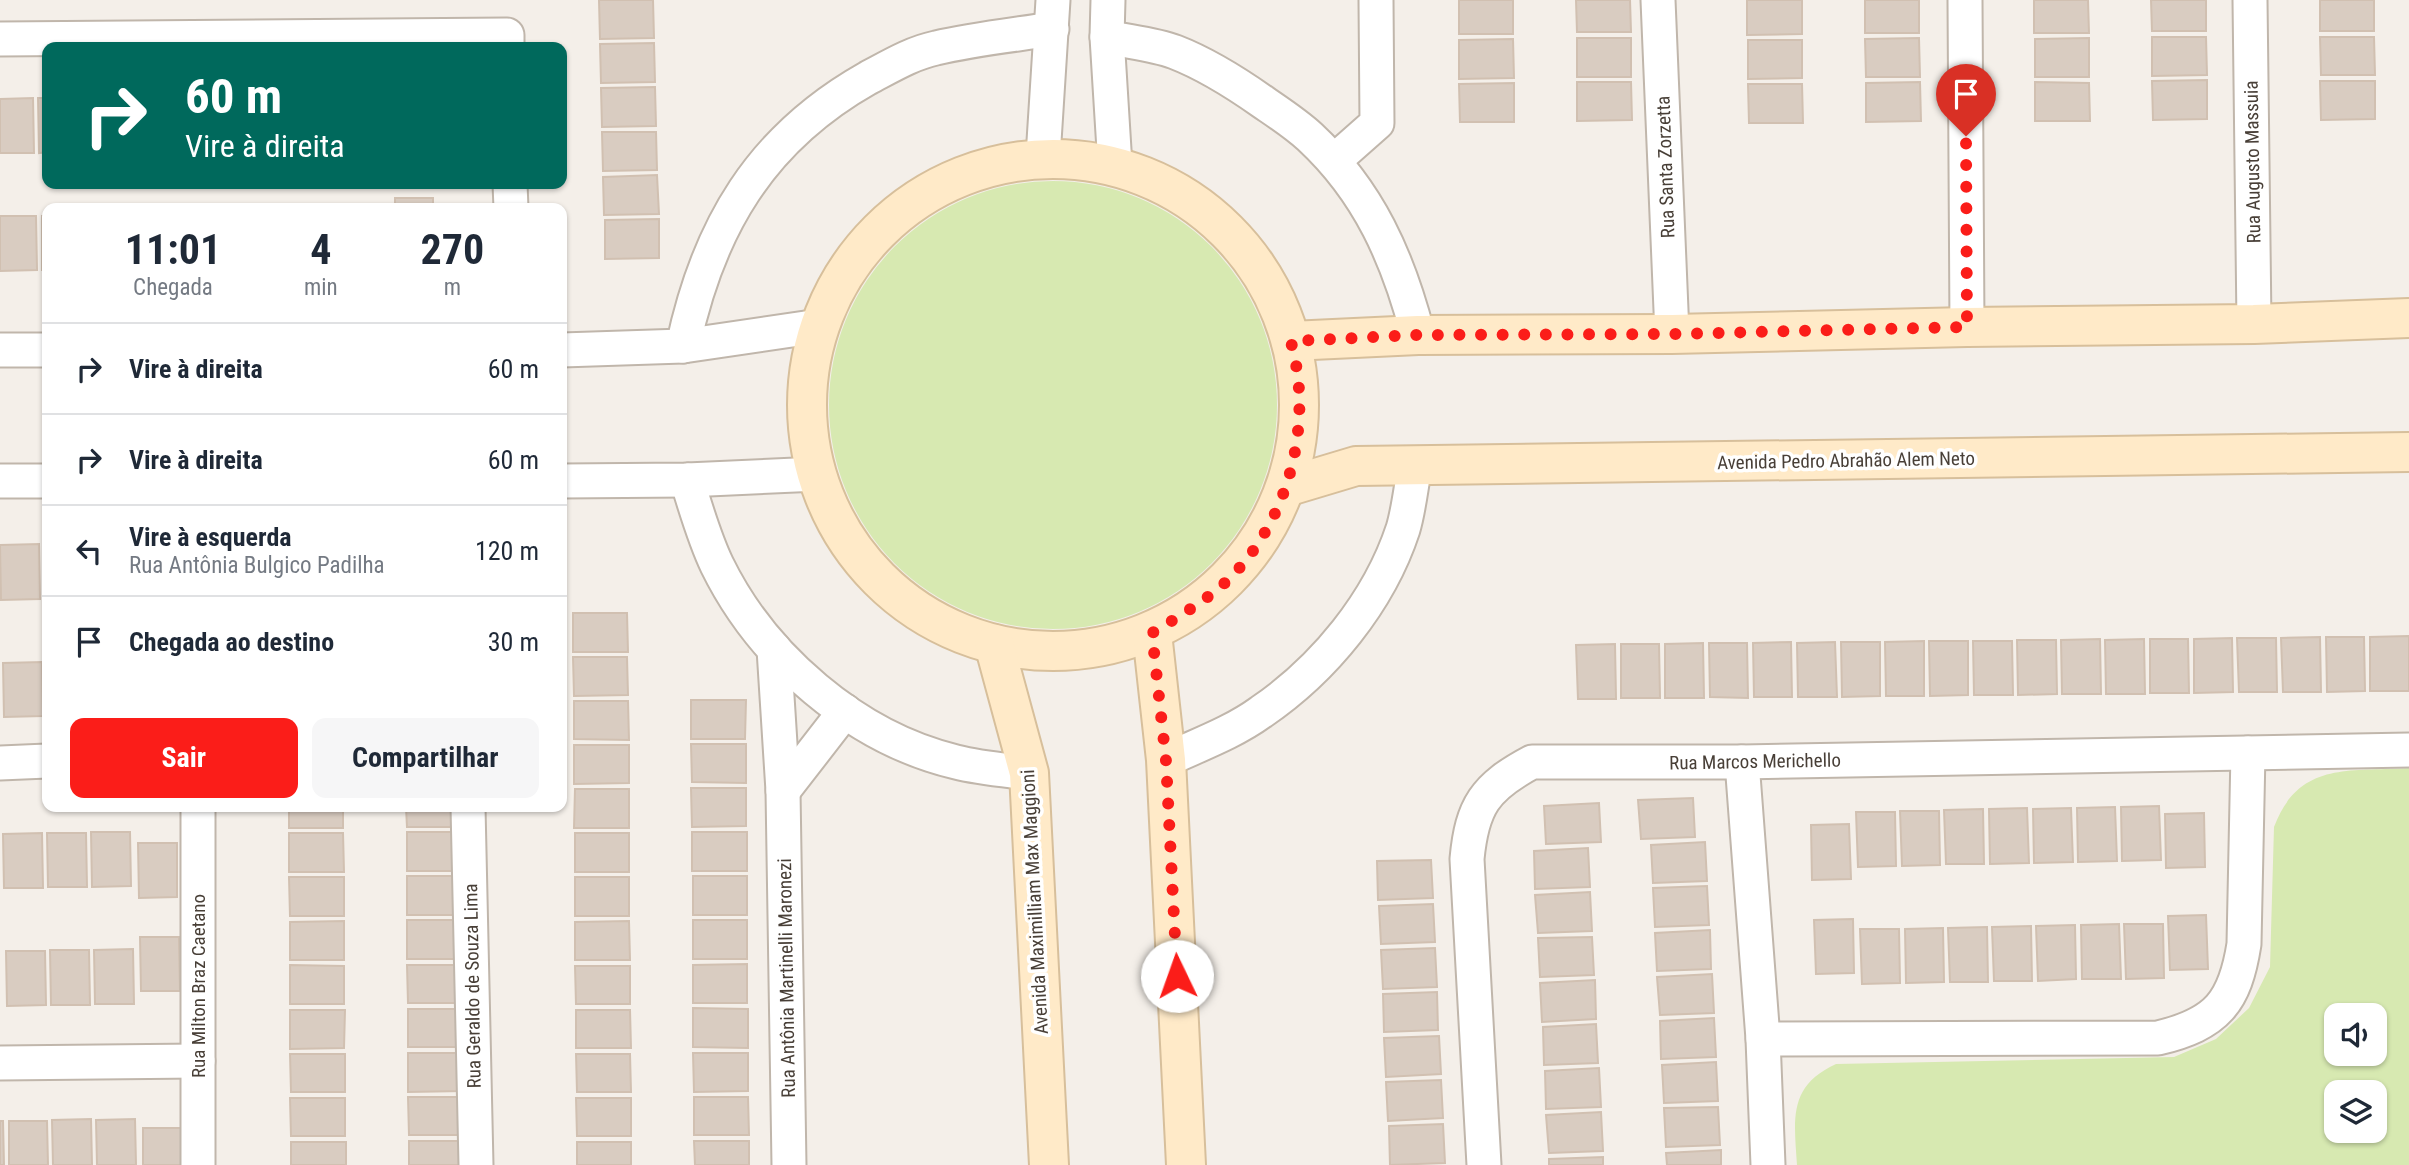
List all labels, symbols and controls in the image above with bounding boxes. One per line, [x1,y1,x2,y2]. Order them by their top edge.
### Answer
pin [1936,64,1996,136]
text: 60 m [185,68,282,125]
icon: right [70,70,161,161]
icon: arrive [1947,75,1985,113]
street label: Rua Augusto Massuia [2240,80,2265,244]
street label: Rua Santa Zorzetta [1652,95,1679,239]
text: Vire à direita [185,127,345,165]
text: 11:01 [125,225,221,274]
text: 4 [310,225,331,274]
text: 270 [420,225,484,274]
text: Chegada [133,274,213,301]
text: min [304,274,338,301]
text: m [444,274,461,301]
icon: right [70,350,108,388]
text: Vire à direita [129,354,263,384]
text: 60 m [488,354,539,384]
icon: right [70,441,108,479]
text: Vire à direita [129,445,263,475]
text: 60 m [488,445,539,475]
street label: Avenida Pedro Abrahão Alem Neto [1717,447,1975,474]
text: Vire à esquerda [129,522,292,552]
icon: left [70,532,108,570]
text: 120 m [475,536,539,566]
text: Rua Antônia Bulgico Padilha [129,552,385,579]
icon: arrive [70,623,108,661]
text: Chegada ao destino [129,627,334,657]
text: 30 m [488,627,539,657]
button: Sair [70,718,298,798]
button: Compartilhar [312,718,539,798]
street label: Rua Marcos Merichello [1669,749,1841,774]
street label: Avenida Maximilliam Max Maggioni [1016,769,1053,1035]
street label: Rua Antônia Martinelli Maronezi [773,858,800,1098]
street label: Rua Geraldo de Souza Lima [459,883,486,1089]
street label: Rua Milton Braz Caetano [187,894,210,1078]
position arrow [1140,939,1214,1013]
map controls [2324,1003,2387,1143]
button: sound [2324,1003,2387,1066]
button: layers [2324,1080,2387,1143]

